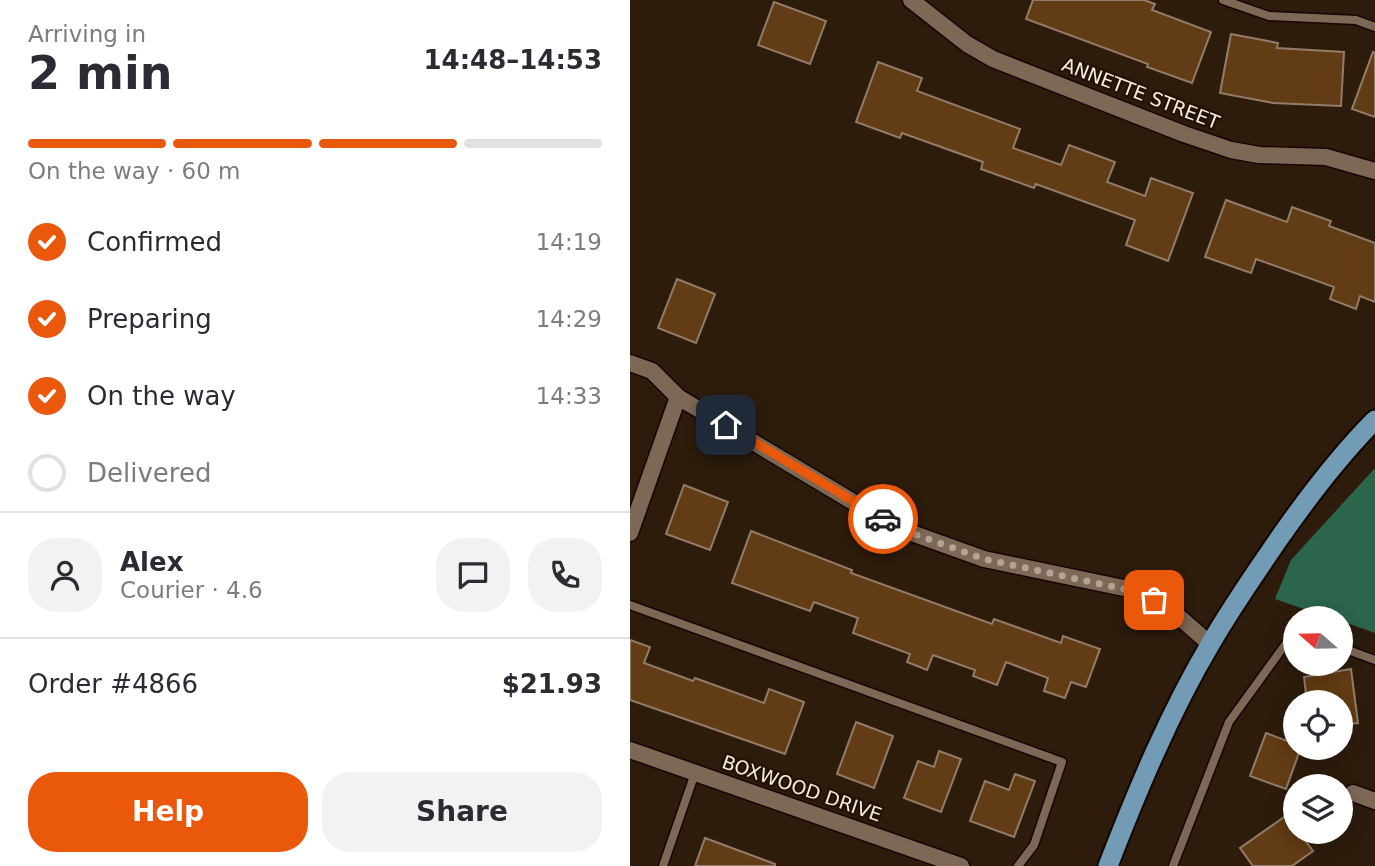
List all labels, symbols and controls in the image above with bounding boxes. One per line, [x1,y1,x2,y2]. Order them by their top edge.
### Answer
text: Arriving in [28,21,146,47]
text: 14:48–14:53 [423,45,602,75]
text: 2 min [28,46,172,100]
street label: ANNETTE STREET [1059,53,1223,133]
text: On the way · 60 m [28,158,240,184]
icon: check [28,223,66,261]
text: Confirmed [87,227,222,257]
text: 14:19 [536,229,602,255]
icon: check [28,300,66,338]
text: Preparing [87,304,212,334]
text: 14:29 [536,306,602,332]
icon: check [28,377,66,415]
text: On the way [87,381,236,411]
text: 14:33 [536,383,602,409]
pin [696,395,756,455]
icon: home [707,406,745,444]
text: Delivered [87,458,211,488]
courier [848,484,918,554]
icon: car [864,500,902,538]
button: person [28,538,102,612]
button: chat [436,538,510,612]
button: phone [528,538,602,612]
text: Alex [120,547,183,577]
pin [1124,570,1184,630]
text: Courier · 4.6 [120,577,263,603]
icon: bag [1135,581,1173,619]
north arrow [1283,606,1353,676]
map controls [1283,606,1353,844]
text: Order #4866 [28,669,198,699]
text: $21.93 [502,669,602,699]
button: locate [1283,690,1353,760]
street label: BOXWOOD DRIVE [719,750,885,826]
button: Help [28,772,308,852]
button: Share [322,772,602,852]
button: layers [1283,774,1353,844]

